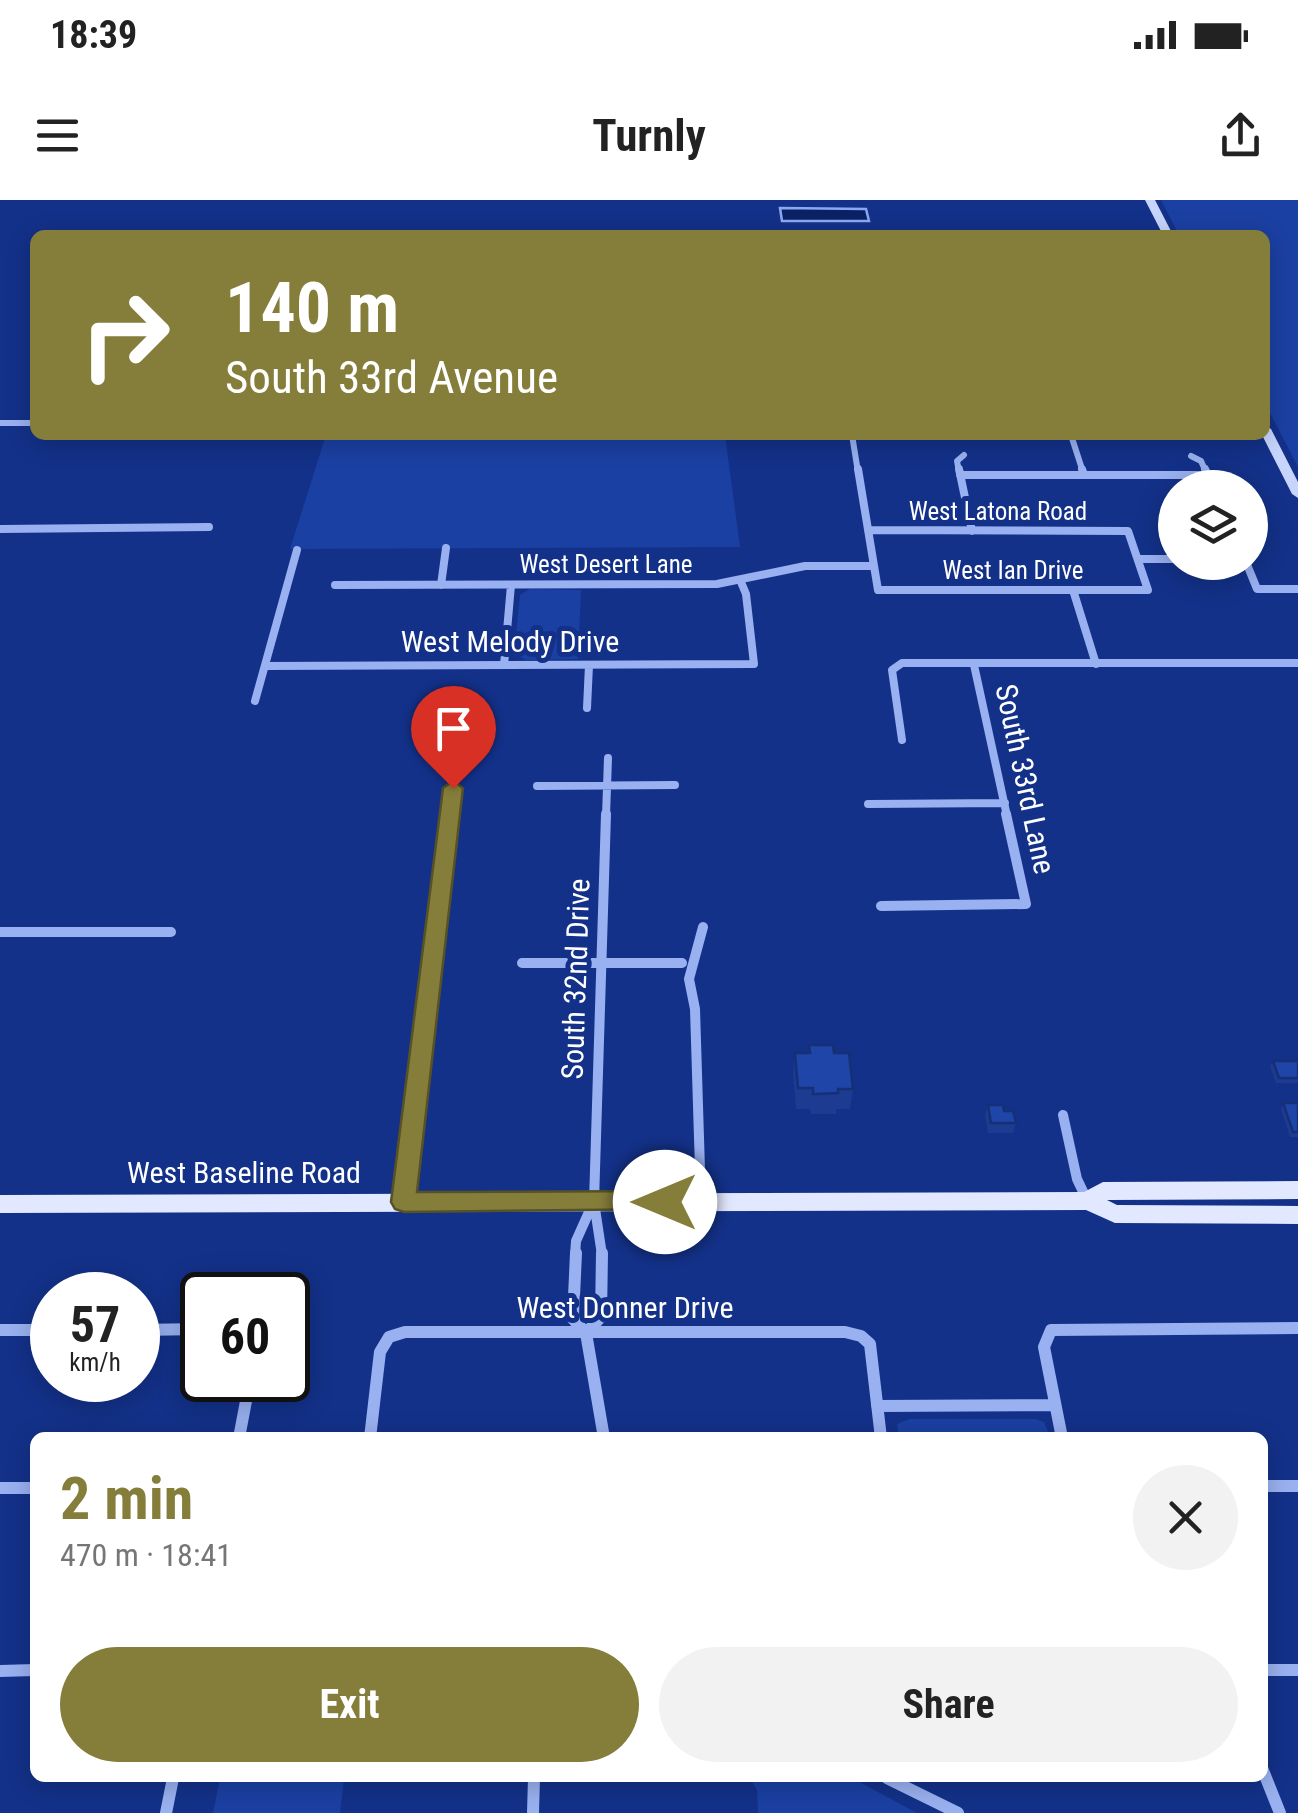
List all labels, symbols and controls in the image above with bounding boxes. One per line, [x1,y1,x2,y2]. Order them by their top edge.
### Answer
text: 18:39 [50,13,137,57]
icon: menu [30,108,85,163]
icon: share [1213,108,1268,163]
text: Turnly [592,109,706,162]
text: 140 m [225,267,399,349]
icon: right [60,270,190,400]
text: South 33rd Avenue [225,351,558,404]
map controls [1158,470,1268,580]
button: layers [1158,470,1268,580]
street label: West Latona Road [909,497,1087,526]
street label: West Desert Lane [519,550,693,579]
street label: West Ian Drive [943,556,1083,585]
street label: West Melody Drive [401,624,619,659]
street label: South 33rd Lane [988,681,1063,877]
pin [411,686,496,789]
icon: arrive [426,701,481,756]
street label: South 32nd Drive [555,878,596,1080]
position arrow [613,1150,717,1254]
street label: West Baseline Road [127,1155,361,1190]
speed limit sign: 60 [180,1272,310,1402]
street label: West Donner Drive [516,1290,734,1325]
text: 57 [70,1296,120,1354]
text: km/h [69,1348,121,1377]
text: 2 min [60,1463,193,1534]
button: close [1133,1465,1238,1570]
text: 470 m · 18:41 [60,1536,232,1574]
button: Exit [60,1647,639,1762]
button: Share [659,1647,1238,1762]

